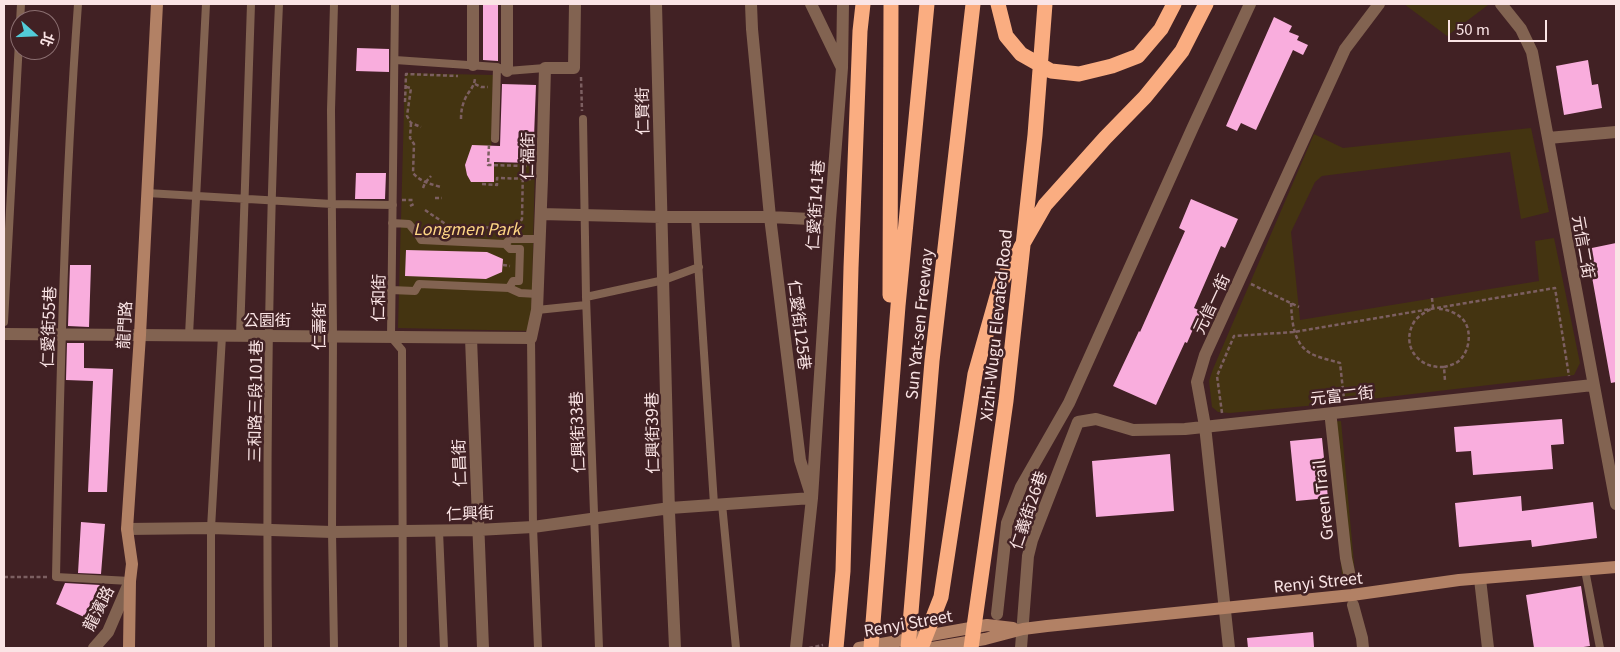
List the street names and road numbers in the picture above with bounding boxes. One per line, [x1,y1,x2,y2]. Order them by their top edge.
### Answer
street label: 仁賢街 [632,87,652,135]
street label: 仁福街 [517,132,537,180]
street label: 仁愛街141巷 [802,159,828,251]
street label: 元信二街 [1569,214,1599,280]
street label: Xizhi-Wugu Elevated Road [976,228,1016,422]
street label: Sun Yat-sen Freeway [902,248,936,400]
street label: 元信一街 [1189,271,1233,337]
street label: 仁和街 [368,274,388,322]
street label: 仁愛街125巷 [785,279,815,371]
street label: 仁愛街55巷 [37,286,59,368]
street label: 龍門路 [113,301,135,349]
street label: 仁壽街 [309,302,329,350]
street label: 公園街 [243,310,291,330]
street label: 三和路三段101巷 [244,340,266,462]
street label: 元富二街 [1309,382,1375,408]
street label: 仁興街33巷 [566,391,588,473]
street label: 仁興街39巷 [642,392,662,474]
street label: 仁昌街 [449,439,469,487]
street label: Green Trail [1309,459,1337,541]
street label: 仁義街26巷 [1006,468,1050,552]
street label: 仁興街 [446,503,494,523]
street label: Renyi Street [1272,568,1364,596]
street label: 龍濱路 [79,582,117,634]
street label: Renyi Street [862,606,954,640]

